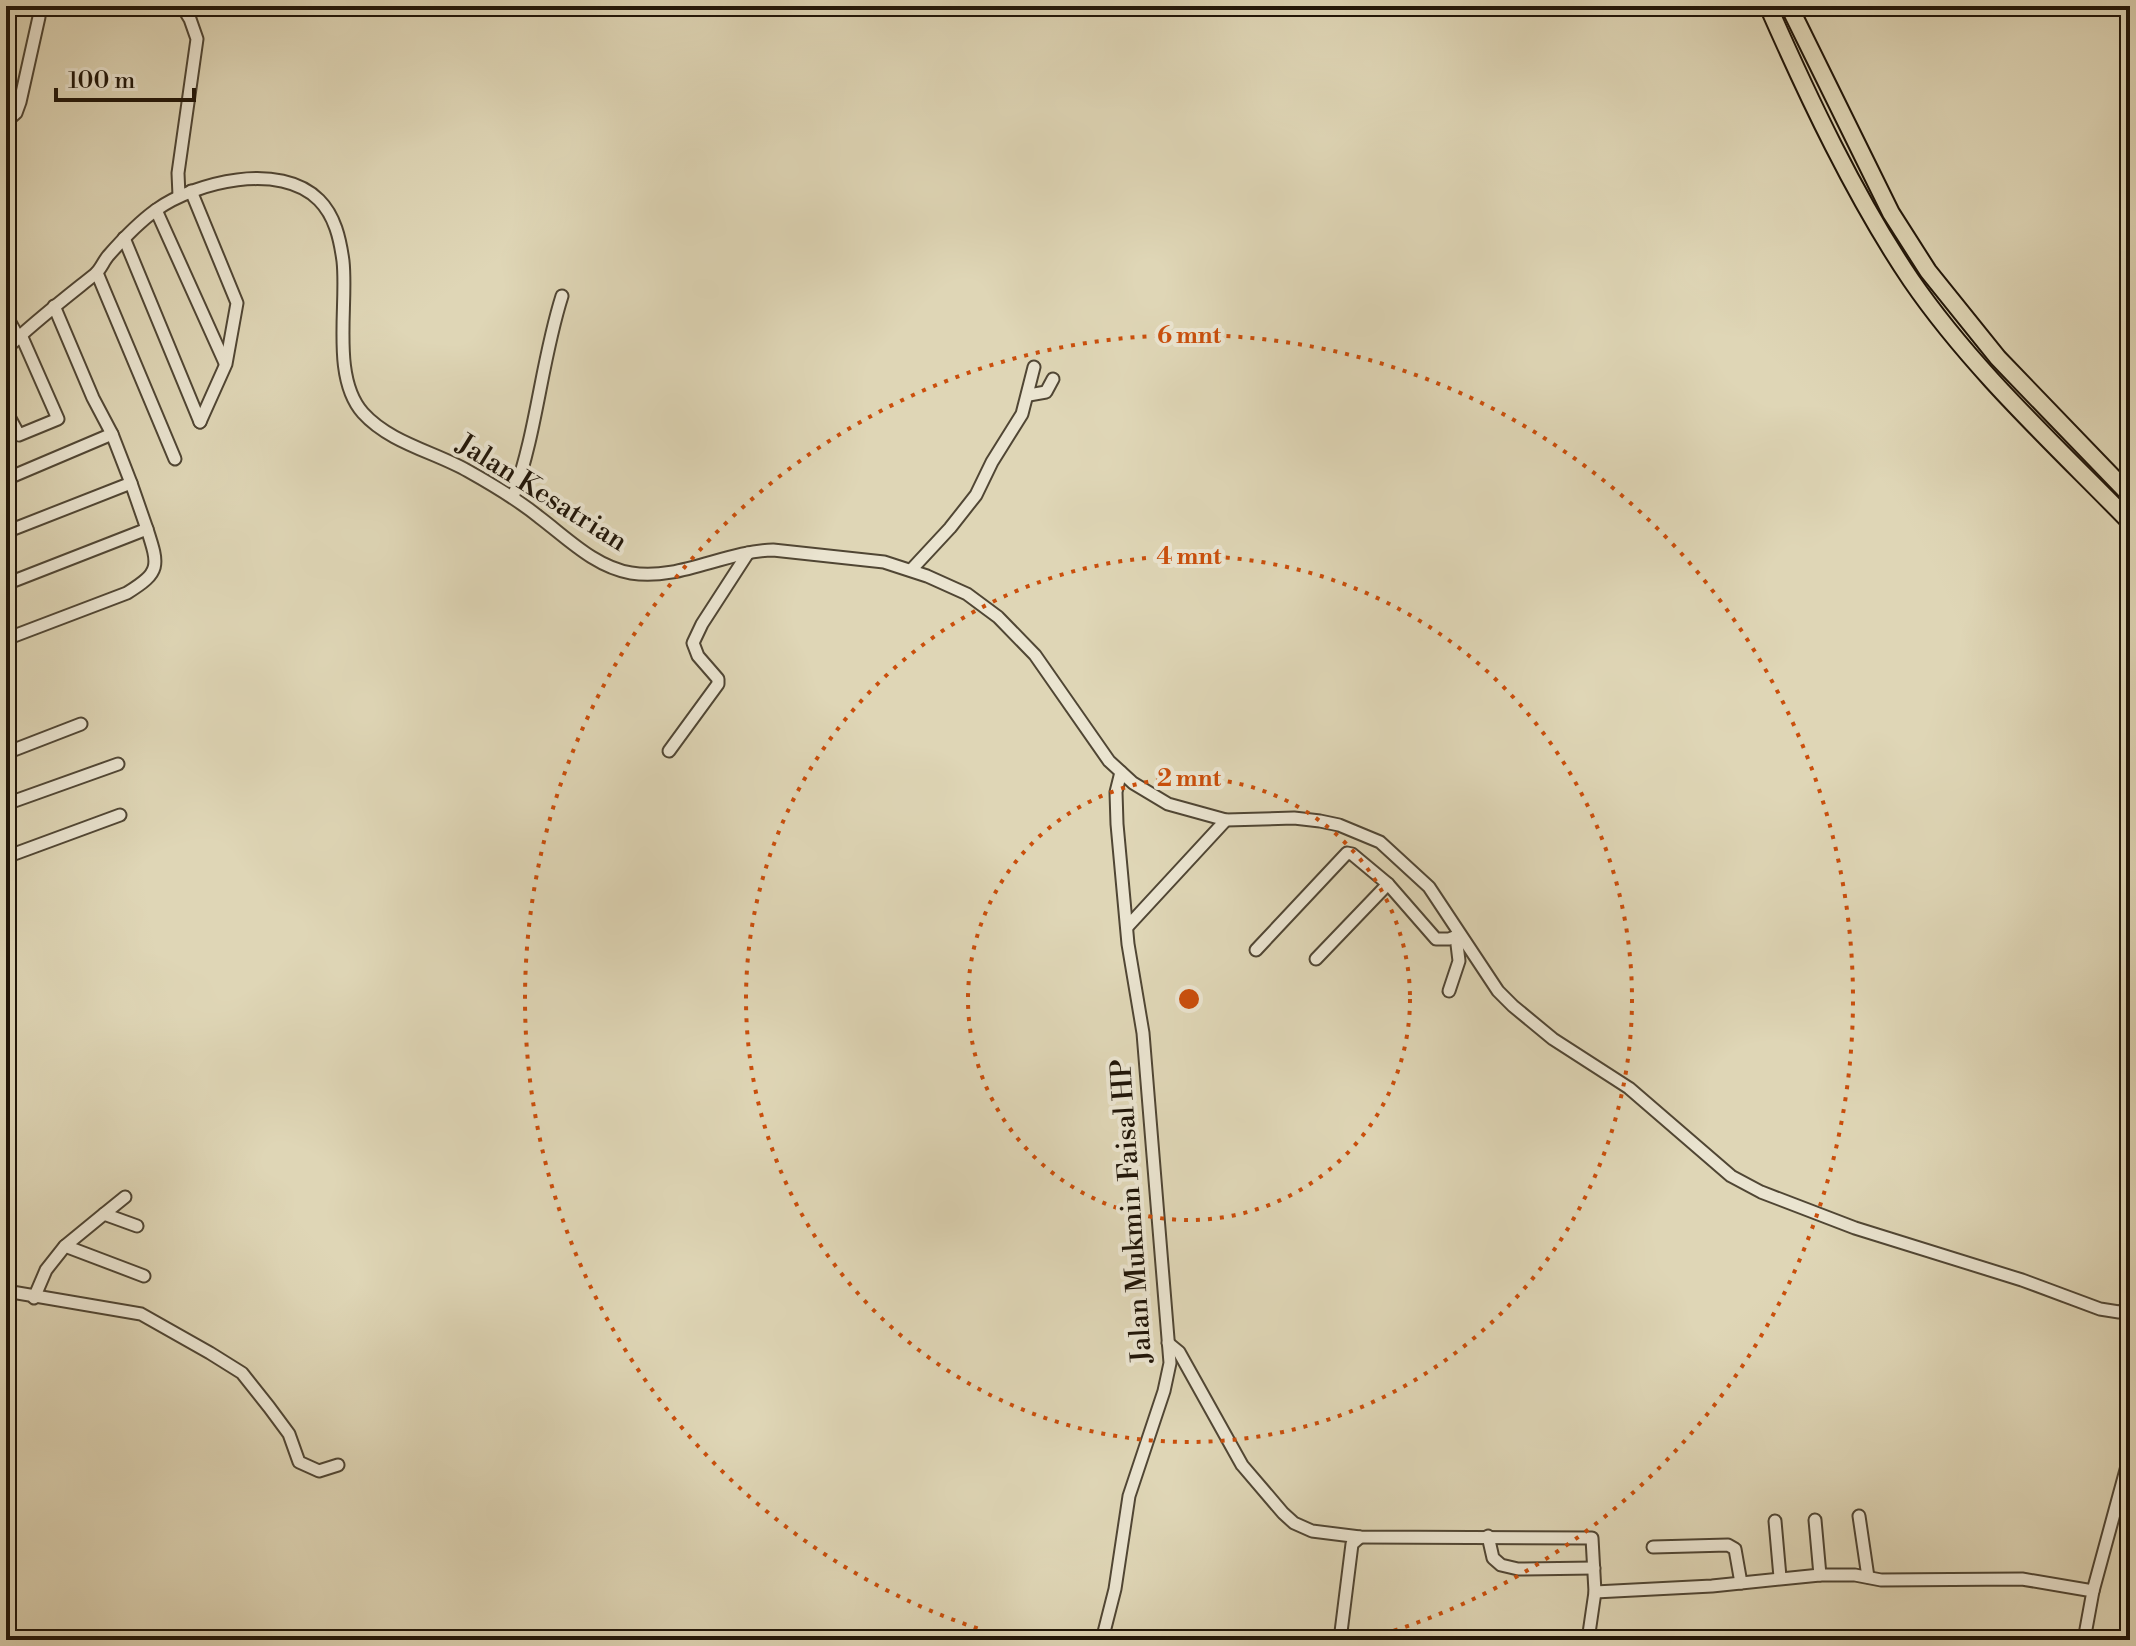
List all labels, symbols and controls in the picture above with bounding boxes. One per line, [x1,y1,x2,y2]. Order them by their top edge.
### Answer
scale bar [56,52,194,102]
text: 100 m [68,66,135,96]
text: 6 mnt [1157,321,1222,351]
street label: Jalan Kesatrian [449,426,634,560]
text: 4 mnt [1157,542,1222,572]
text: 2 mnt [1157,764,1221,794]
centre of rings [1175,985,1203,1013]
street label: Jalan Mukmin Faisal HP [1104,1058,1160,1365]

